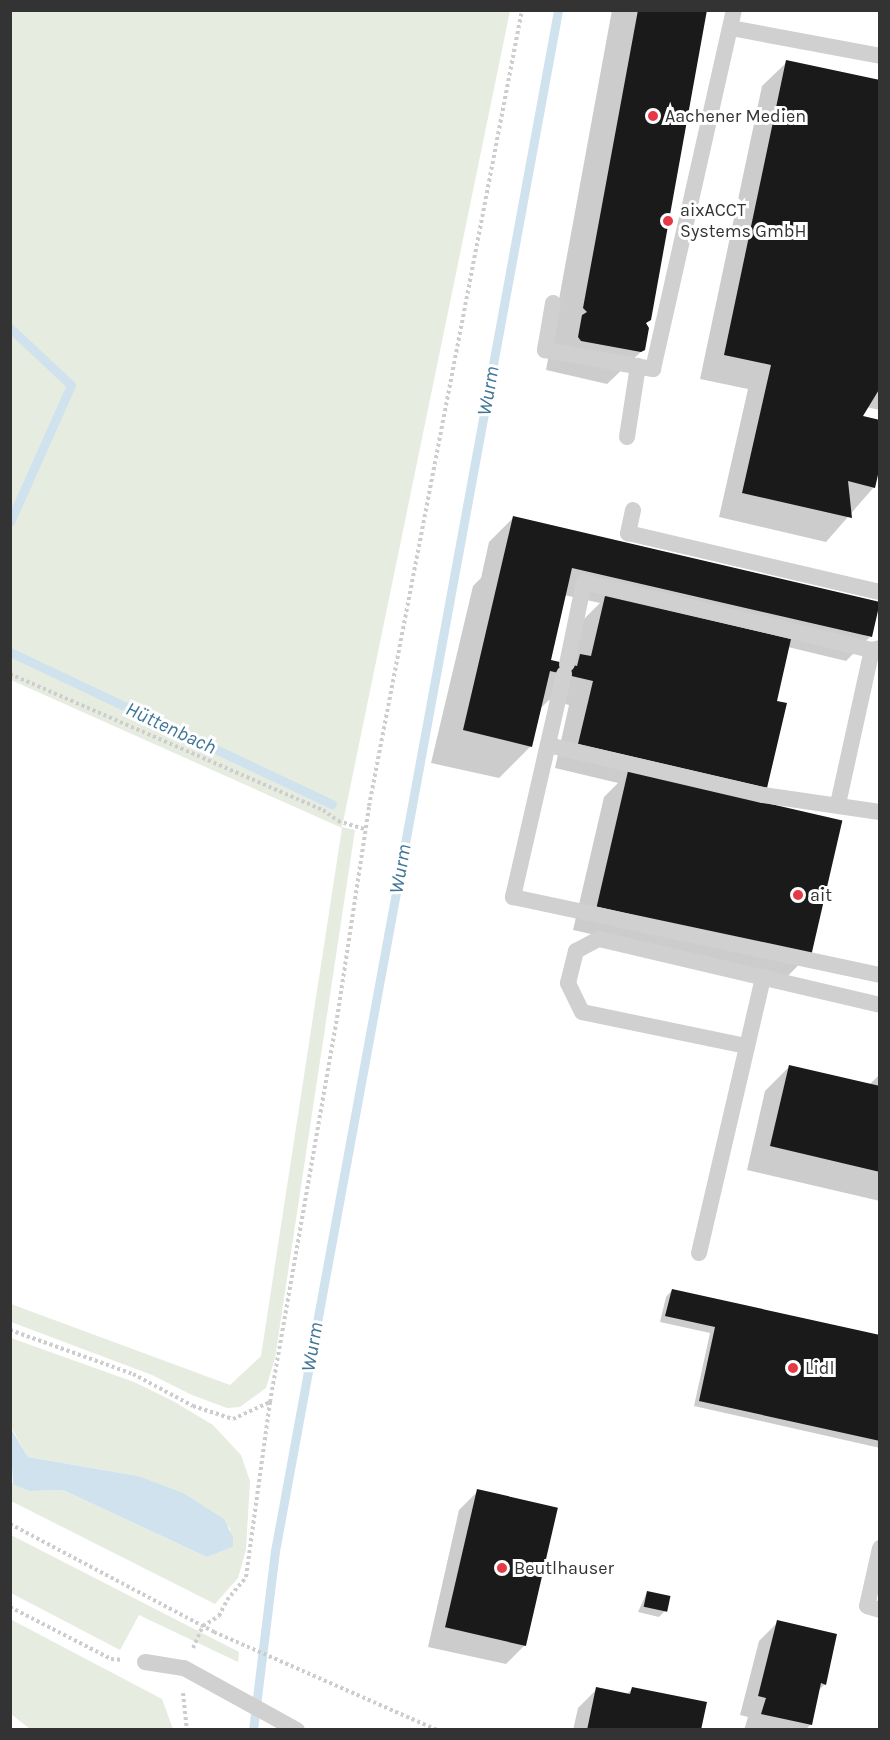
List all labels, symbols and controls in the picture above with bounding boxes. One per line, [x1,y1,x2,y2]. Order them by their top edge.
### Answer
place label: Aachener Medien [665,105,806,127]
marker: Aachener Medien [646,109,660,123]
place label: aixACCT Systems GmbH [680,200,806,242]
marker: aixACCT Systems GmbH [661,214,675,228]
water label: Wurm [472,364,504,418]
water label: Hüttenbach [122,697,220,759]
water label: Wurm [384,842,416,896]
place label: ait [810,884,832,906]
marker: ait [791,888,805,902]
water label: Wurm [296,1320,328,1374]
place label: Lidl [805,1357,834,1379]
marker: Lidl [786,1361,800,1375]
place label: Beutlhauser [514,1557,614,1579]
marker: Beutlhauser [495,1561,509,1575]

